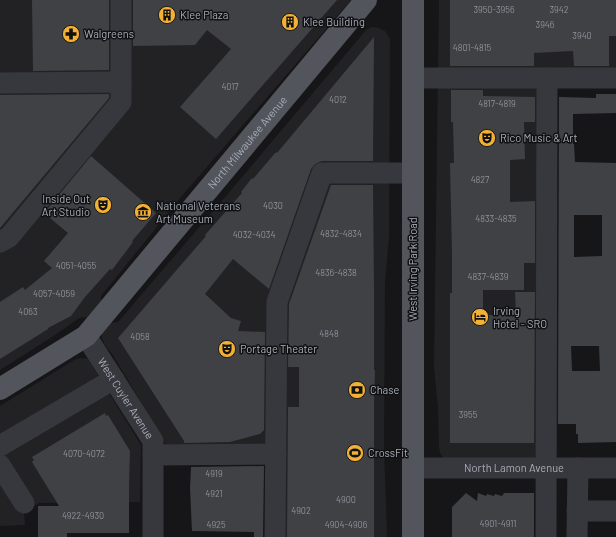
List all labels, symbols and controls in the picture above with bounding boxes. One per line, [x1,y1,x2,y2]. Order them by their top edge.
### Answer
house number: 3950-3956 [473,4,515,15]
house number: 3942 [549,4,569,15]
building icon: Klee Plaza [157,5,177,25]
place label: Klee Plaza [180,8,228,21]
building icon: Klee Building [280,12,300,32]
place label: Klee Building [303,15,365,28]
house number: 3946 [536,19,555,30]
pharmacy icon: Walgreens [61,24,81,44]
place label: Walgreens [84,27,134,40]
house number: 3940 [572,30,592,41]
house number: 4801-4815 [453,42,492,53]
house number: 4017 [221,81,239,92]
street label: North Milwaukee Avenue [205,93,289,191]
house number: 4012 [329,94,347,105]
house number: 4817-4819 [478,98,516,109]
theatre icon: Rico Music & Art [477,128,497,148]
place label: Rico Music & Art [500,131,577,144]
house number: 4827 [471,174,490,185]
place label: Inside Out Art Studio [42,192,90,218]
theatre icon: Inside Out Art Studio [93,195,113,215]
place label: National Veterans Art Museum [156,199,240,225]
house number: 4030 [263,200,283,211]
museum icon: National Veterans Art Museum [133,202,153,222]
house number: 4833-4835 [475,213,517,224]
street label: West Irving Park Road [406,217,419,321]
house number: 4832-4834 [320,228,362,239]
house number: 4032-4034 [233,229,275,240]
house number: 4051-4055 [56,260,97,271]
house number: 4836-4838 [315,267,357,278]
house number: 4837-4839 [467,271,509,282]
house number: 4057-4059 [33,288,75,299]
place label: Irving Hotel - SRO [493,304,547,330]
house number: 4063 [18,306,38,317]
hotel icon: Irving Hotel - SRO [470,307,490,327]
house number: 4848 [319,328,339,339]
house number: 4058 [130,331,150,342]
theatre icon: Portage Theater [217,339,237,359]
place label: Portage Theater [240,342,317,355]
street label: West Cuyler Avenue [96,355,157,441]
bank icon: Chase [347,380,367,400]
place label: Chase [370,383,400,396]
house number: 3955 [459,409,478,420]
sports icon: CrossFit [345,443,365,463]
place label: CrossFit [368,446,408,459]
house number: 4070-4072 [63,448,105,459]
street label: North Lamon Avenue [464,461,564,474]
house number: 4919 [205,468,223,479]
house number: 4921 [205,488,223,499]
house number: 4900 [336,494,356,505]
house number: 4902 [291,505,311,516]
house number: 4922-4930 [62,510,104,521]
house number: 4901-4911 [480,518,516,529]
house number: 4925 [206,519,226,530]
house number: 4904-4906 [325,519,368,530]

